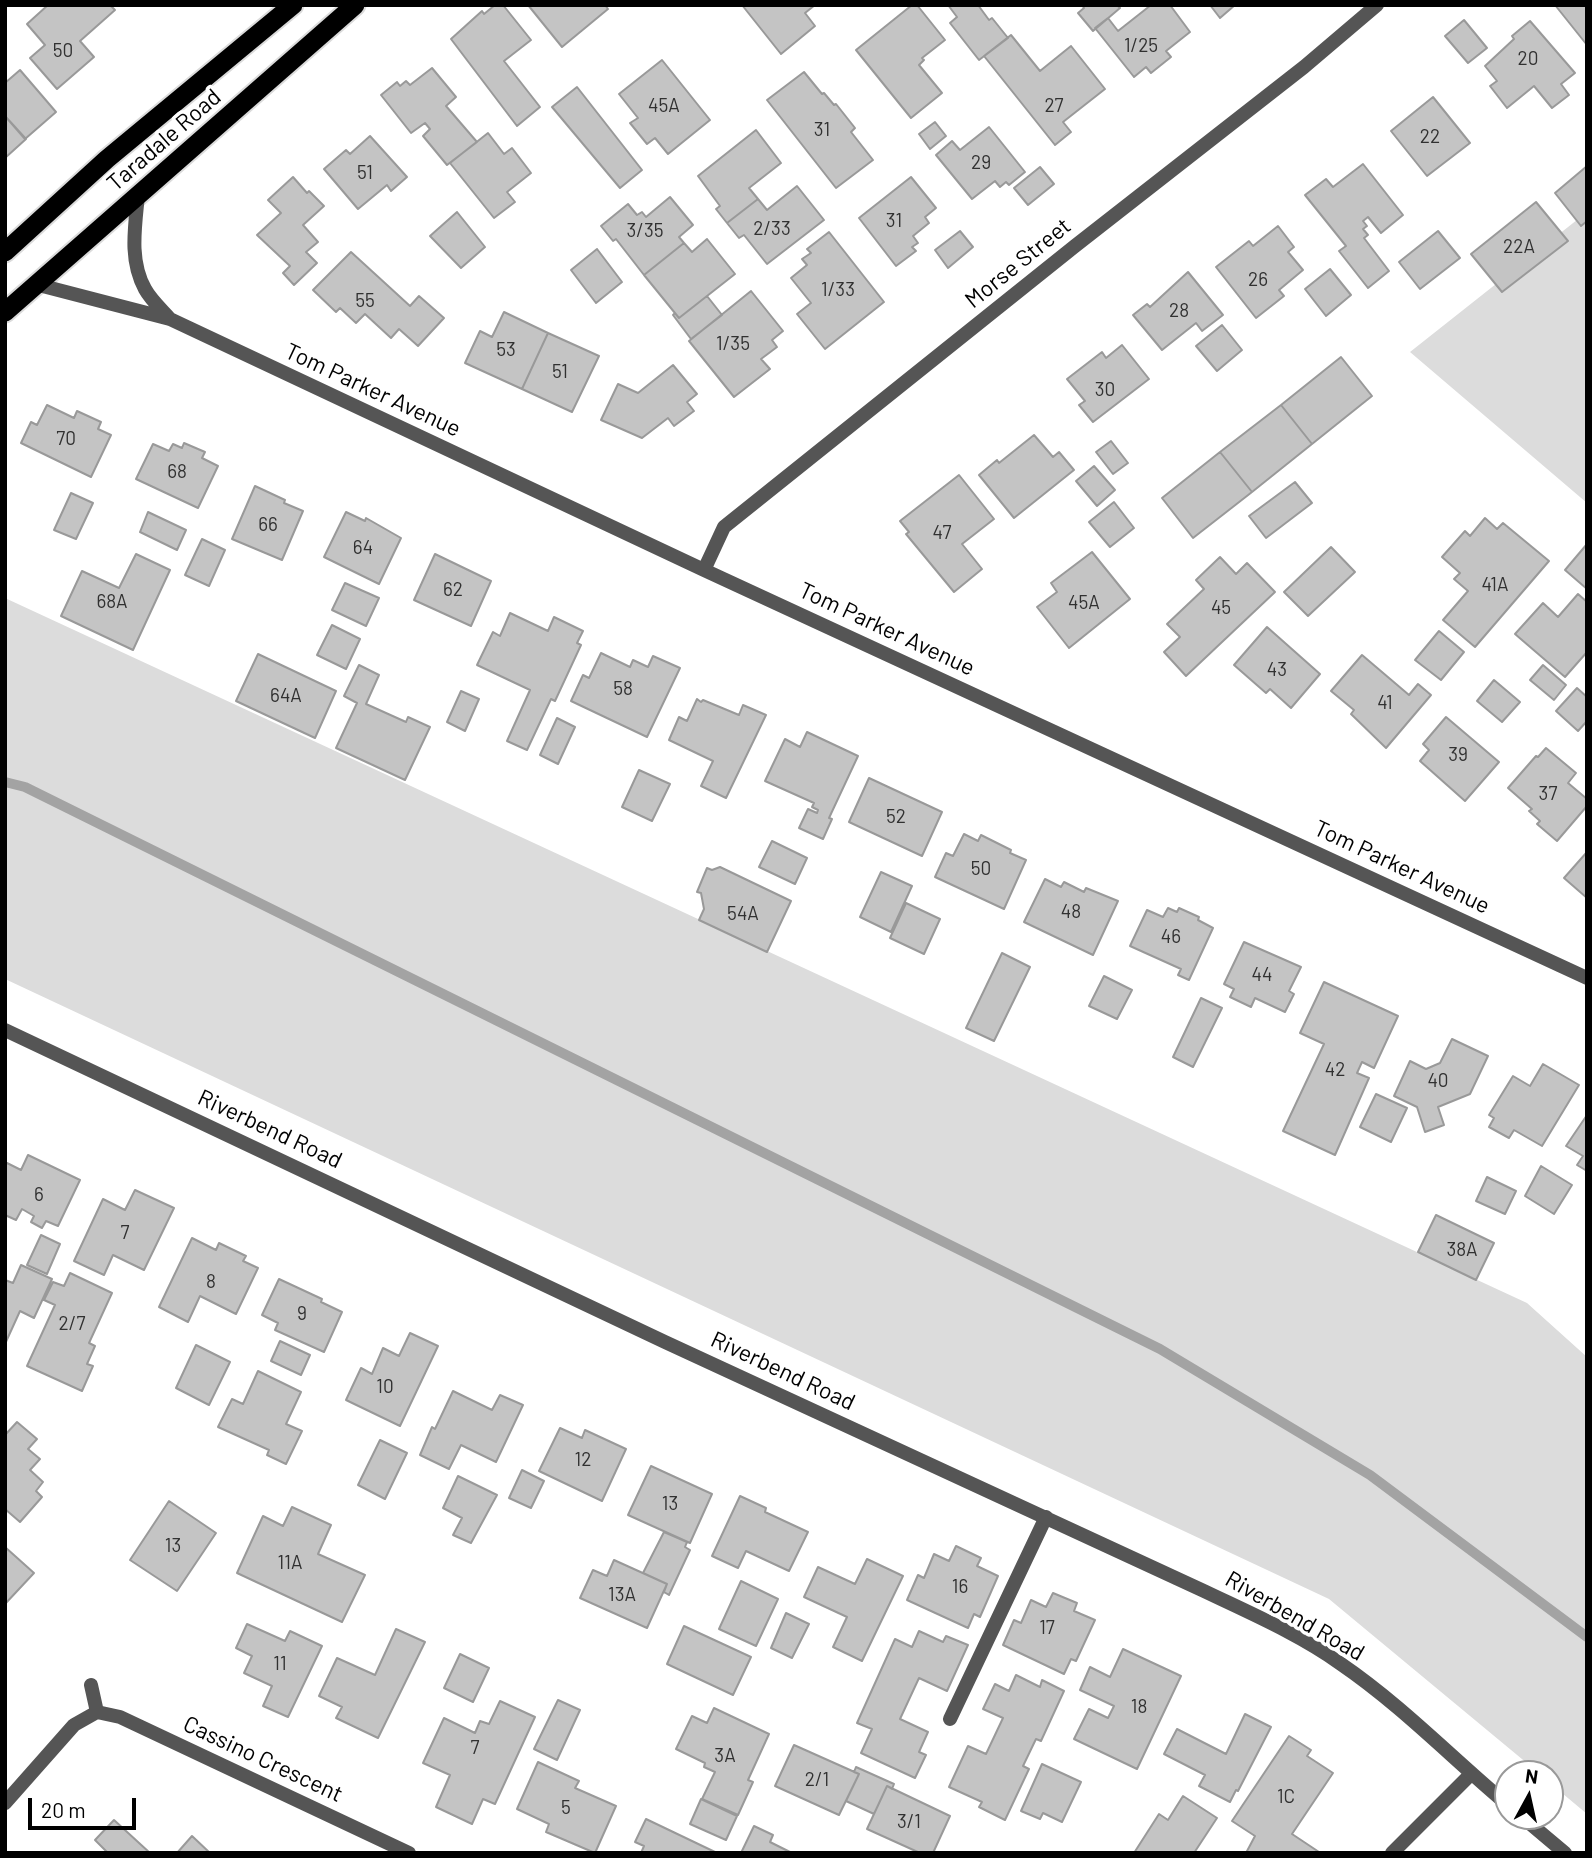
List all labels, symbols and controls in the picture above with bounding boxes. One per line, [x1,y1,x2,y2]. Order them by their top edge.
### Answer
house number: 1/25 [1124,35,1158,57]
house number: 50 [53,40,73,62]
house number: 20 [1518,48,1538,70]
street label: Taradale Road [101,83,227,197]
house number: 45A [648,95,680,117]
house number: 27 [1044,95,1064,117]
house number: 31 [814,119,830,141]
house number: 22 [1420,126,1440,148]
house number: 29 [971,152,991,174]
house number: 51 [357,162,373,184]
house number: 31 [886,210,902,232]
street label: Morse Street [960,212,1076,314]
house number: 2/33 [753,218,791,240]
house number: 3/35 [627,220,663,242]
house number: 22A [1503,236,1535,258]
house number: 26 [1248,269,1268,291]
house number: 1/33 [821,279,855,301]
house number: 55 [355,290,375,312]
house number: 28 [1169,300,1189,322]
house number: 1/35 [716,333,750,355]
street label: Tom Parker Avenue [281,337,465,443]
house number: 53 [496,339,516,361]
house number: 51 [552,361,568,383]
house number: 30 [1095,379,1115,401]
house number: 70 [56,428,76,450]
house number: 68 [167,461,187,483]
house number: 66 [258,514,278,536]
house number: 47 [933,522,951,544]
house number: 64 [353,537,373,559]
house number: 41A [1482,574,1508,596]
street label: Tom Parker Avenue [795,576,979,682]
house number: 62 [443,579,463,601]
house number: 68A [96,591,128,613]
house number: 45A [1068,592,1100,614]
house number: 45 [1211,597,1231,619]
house number: 43 [1267,659,1287,681]
house number: 58 [613,678,633,700]
house number: 64A [270,685,302,707]
house number: 41 [1377,692,1393,714]
house number: 39 [1448,744,1468,766]
house number: 37 [1539,783,1557,805]
house number: 52 [886,806,906,828]
street label: Tom Parker Avenue [1310,814,1494,920]
house number: 50 [971,858,991,880]
house number: 48 [1061,901,1081,923]
house number: 54A [727,903,759,925]
house number: 46 [1161,926,1181,948]
house number: 44 [1252,964,1272,986]
house number: 42 [1325,1059,1345,1081]
house number: 40 [1427,1070,1449,1092]
street label: Riverbend Road [193,1084,347,1174]
house number: 6 [34,1184,44,1206]
house number: 7 [121,1222,129,1244]
house number: 38A [1446,1239,1478,1261]
house number: 8 [206,1271,216,1293]
house number: 9 [297,1303,307,1325]
house number: 2/7 [59,1313,85,1335]
street label: Riverbend Road [706,1326,860,1416]
house number: 10 [376,1376,394,1398]
house number: 12 [575,1449,591,1471]
house number: 13 [662,1493,678,1515]
house number: 13 [165,1535,181,1557]
house number: 11A [278,1552,302,1574]
street label: Riverbend Road [1221,1565,1369,1667]
house number: 16 [952,1576,968,1598]
house number: 13A [608,1584,636,1606]
house number: 17 [1039,1617,1055,1639]
house number: 11 [273,1653,287,1675]
house number: 18 [1131,1696,1147,1718]
street label: Cassino Crescent [179,1710,347,1808]
house number: 7 [471,1737,479,1759]
house number: 3A [714,1745,736,1767]
north arrow [1494,1760,1564,1830]
text: N [1524,1763,1540,1788]
house number: 2/1 [805,1769,829,1791]
scale bar [32,1784,140,1828]
house number: 1C [1277,1786,1295,1808]
text: 20 m [41,1797,86,1822]
house number: 5 [561,1797,571,1819]
house number: 3/1 [897,1811,921,1833]

